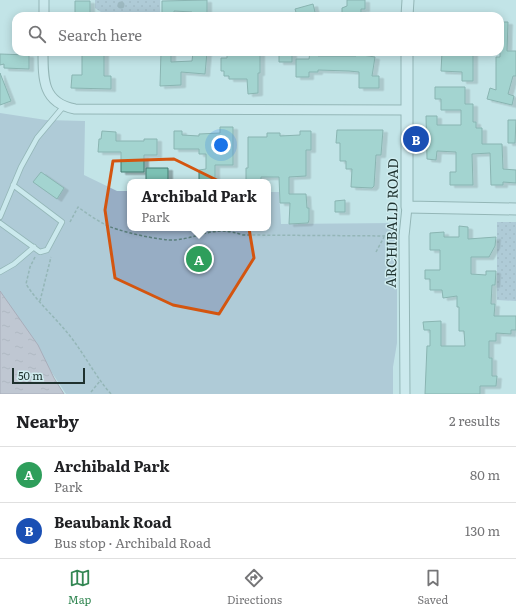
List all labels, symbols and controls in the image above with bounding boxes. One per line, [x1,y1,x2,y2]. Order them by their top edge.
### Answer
search box [12,12,504,56]
icon: search [26,23,48,45]
text: Search here [58,23,142,46]
pin: B [403,124,429,154]
your location [211,135,231,155]
street label: ARCHIBALD ROAD [380,158,402,288]
popup [127,179,271,231]
text: Archibald Park [141,184,257,207]
text: Park [141,207,170,226]
pin: A [186,244,212,274]
scale bar [12,366,85,385]
text: 50 m [18,367,43,383]
text: Nearby [16,408,79,433]
text: 2 results [449,411,500,430]
text: Archibald Park [54,454,170,477]
text: A [24,465,34,484]
text: 80 m [470,465,500,484]
text: Park [54,477,83,496]
text: Beaubank Road [54,510,172,533]
text: B [25,521,33,540]
text: 130 m [465,521,500,540]
text: Bus stop · Archibald Road [54,533,211,552]
tab: Map [68,567,91,607]
tab: Directions [227,567,282,607]
tab: Saved [418,567,448,607]

